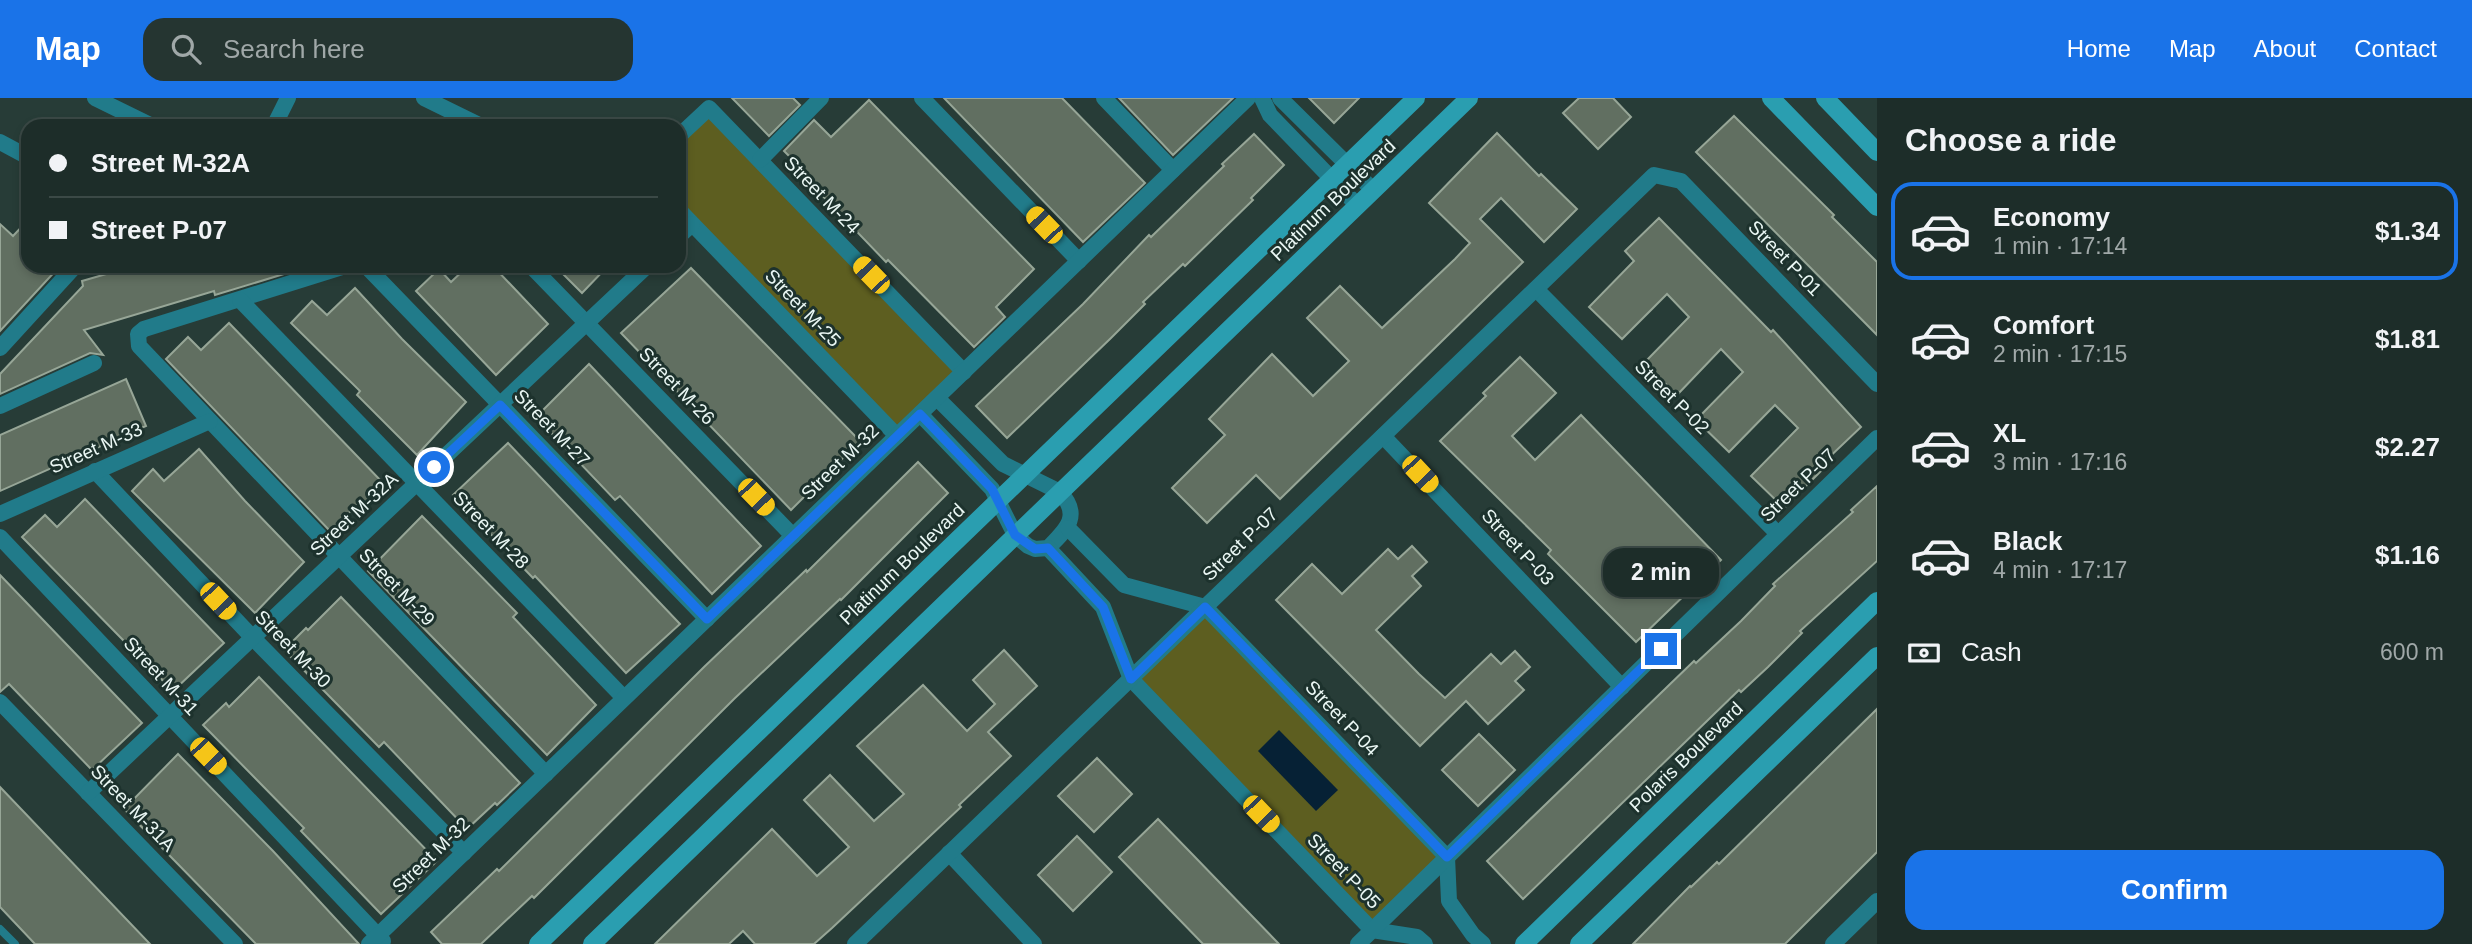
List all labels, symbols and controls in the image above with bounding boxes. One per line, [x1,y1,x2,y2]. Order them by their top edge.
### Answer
search box [143,18,633,81]
text: Map [35,30,101,67]
icon: search [167,30,205,68]
text: Search here [223,34,365,64]
text: Home [2067,35,2131,62]
text: Map [2169,35,2216,62]
text: About [2254,35,2316,62]
text: Contact [2354,35,2437,62]
text: Choose a ride [1905,122,2117,158]
street label: Platinum Boulevard [1266,135,1400,265]
text: Street M-32A [91,148,250,178]
street label: Street M-24 [780,152,864,238]
icon: car [1909,200,1972,263]
text: Economy [1993,202,2110,232]
car [1022,203,1067,247]
text: Street P-07 [91,215,227,245]
street label: Street P-01 [1744,216,1826,300]
text: $1.34 [2375,216,2440,246]
text: 1 min · 17:14 [1993,233,2127,259]
car [849,253,894,297]
street label: Street M-25 [761,265,845,351]
icon: car [1909,308,1972,371]
text: Comfort [1993,310,2094,340]
text: $1.81 [2375,324,2440,354]
text: 2 min · 17:15 [1993,341,2127,367]
street label: Street M-26 [635,343,719,429]
street label: Street P-02 [1631,356,1713,438]
street label: Street M-27 [510,385,594,471]
icon: car [1909,416,1972,479]
street label: Street M-33 [46,418,146,478]
text: XL [1993,418,2026,448]
street label: Street M-32 [797,420,883,504]
text: $2.27 [2375,432,2440,462]
street label: Street P-07 [1756,444,1840,526]
text: 3 min · 17:16 [1993,449,2127,475]
route start [418,451,450,483]
car [1398,451,1443,497]
street label: Street M-32A [306,468,402,560]
car [734,475,779,519]
street label: Street M-28 [449,487,533,573]
street label: Platinum Boulevard [835,499,969,629]
street label: Street P-07 [1198,503,1282,585]
street label: Street P-03 [1478,505,1558,589]
icon: car [1909,524,1972,587]
text: Black [1993,526,2062,556]
text: $1.16 [2375,540,2440,570]
street label: Street M-29 [355,544,439,630]
callout: 2 min [1603,547,1719,596]
text: 4 min · 17:17 [1993,557,2127,583]
text: 2 min [1631,559,1691,585]
car [196,578,241,624]
street label: Street M-30 [251,606,335,692]
street label: Street M-31 [119,633,203,719]
route end [1645,633,1677,665]
icon: cash [1905,634,1943,672]
text: Cash [1961,637,2022,667]
text: 600 m [2380,639,2444,665]
street label: Street P-04 [1301,676,1383,760]
street label: Polaris Boulevard [1625,698,1747,816]
car [186,734,231,778]
street label: Street M-31A [87,760,180,856]
car [1239,792,1284,836]
street label: Street M-32 [388,813,474,897]
street label: Street P-05 [1303,829,1385,913]
button: Confirm [1905,850,2444,930]

